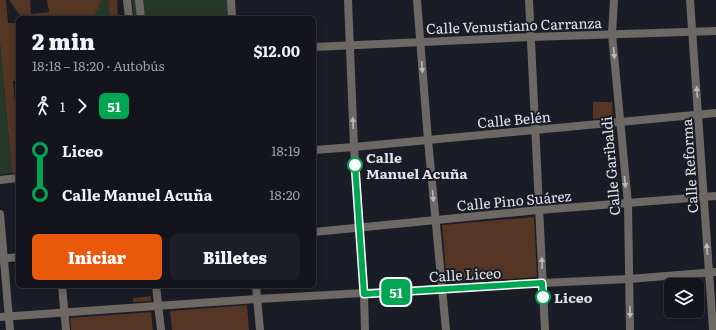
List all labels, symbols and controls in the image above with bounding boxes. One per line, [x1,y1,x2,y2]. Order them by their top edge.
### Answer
street label: Calle Venustiano Carranza [426,12,603,38]
text: 2 min [32,24,95,57]
text: $12.00 [253,39,300,62]
one-way arrow [610,47,617,59]
text: 18:18 – 18:20 · Autobús [32,56,164,75]
one-way arrow [419,61,426,73]
one-way arrow [693,86,700,98]
icon: walk [32,95,54,117]
icon: forward [71,95,93,117]
text: 51 [107,96,121,116]
text: 1 [60,97,65,116]
street label: Calle Belén [476,106,552,132]
street label: Calle Garibaldi [596,115,624,216]
one-way arrow [350,117,357,129]
street label: Calle Reforma [676,118,702,214]
text: Liceo [62,139,103,162]
text: 18:19 [271,141,300,160]
place label: Calle Manuel Acuña [366,147,468,183]
marker: Calle Manuel Acuña [347,157,363,173]
one-way arrow [622,176,629,188]
text: Calle Manuel Acuña [62,183,212,206]
text: 18:20 [269,185,300,204]
street label: Calle Pino Suárez [456,185,572,215]
one-way arrow [430,190,437,202]
button: Iniciar [32,234,162,280]
button: Billetes [170,234,300,280]
one-way arrow [704,243,711,255]
one-way arrow [538,257,545,269]
street label: Calle Liceo [428,262,502,286]
map controls [664,278,704,318]
button: layers [664,278,704,318]
line badge: 51 [378,279,414,305]
text: 51 [389,282,403,302]
place label: Liceo [554,287,593,307]
marker: Liceo [535,289,551,305]
one-way arrow [627,306,633,319]

